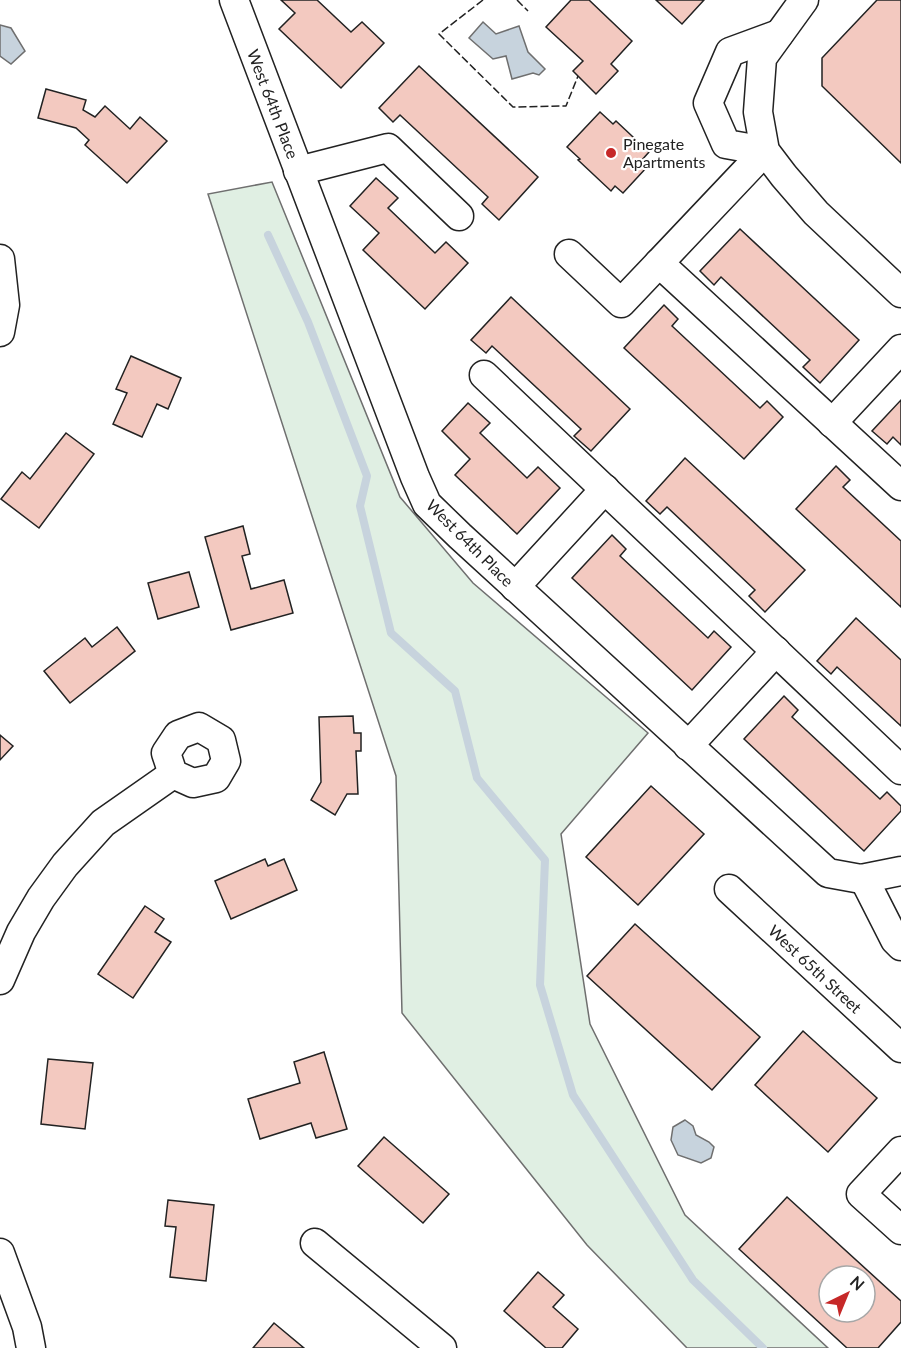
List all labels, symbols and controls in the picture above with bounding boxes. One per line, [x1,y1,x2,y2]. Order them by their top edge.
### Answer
street label: West 64th Place [244,47,303,161]
place label: Pinegate Apartments [623,134,705,171]
marker: Pinegate Apartments [604,146,618,160]
street label: West 64th Place [423,495,518,590]
street label: West 65th Street [765,921,866,1017]
north arrow [817,1264,877,1324]
text: N [847,1272,869,1294]

